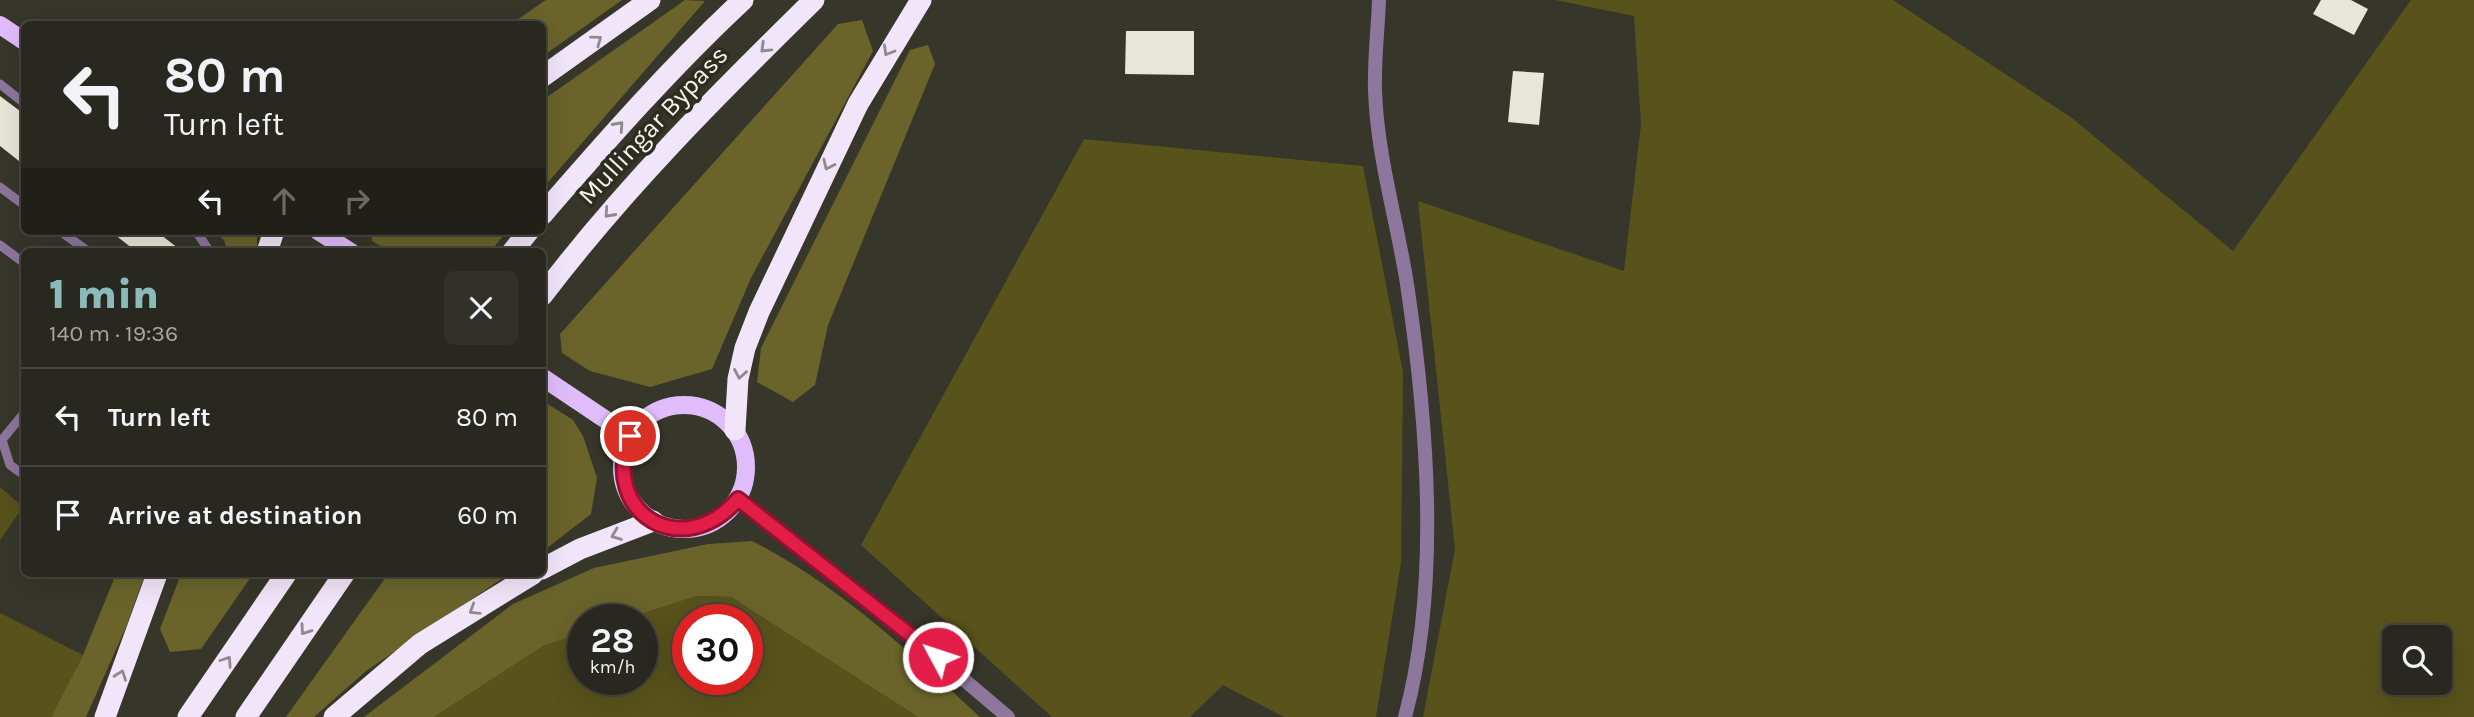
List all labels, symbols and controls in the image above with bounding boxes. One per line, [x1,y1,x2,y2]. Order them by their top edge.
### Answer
one-way arrow [589,35,602,48]
street label: Mullingar Bypass [572,39,734,211]
one-way arrow [760,39,773,52]
one-way arrow [884,43,897,56]
text: 80 m [164,47,286,104]
icon: left [49,49,140,140]
text: Turn left [164,106,284,143]
one-way arrow [611,121,623,134]
one-way arrow [822,158,836,170]
icon: left [192,182,230,220]
icon: ahead [265,182,303,220]
icon: right [338,182,376,220]
one-way arrow [605,205,617,218]
text: 1 min [49,269,159,319]
button: close [444,271,518,345]
text: 140 m · 19:36 [49,320,178,347]
one-way arrow [733,368,748,380]
icon: left [49,398,87,436]
text: Turn left [108,402,210,433]
text: 80 m [456,402,518,433]
pin [600,406,660,466]
icon: arrive [611,417,649,455]
icon: arrive [49,496,87,534]
text: Arrive at destination [108,500,362,531]
text: 60 m [457,500,518,531]
one-way arrow [611,527,623,541]
one-way arrow [469,601,482,614]
speed limit sign: 30 [672,604,763,695]
text: 28 [591,620,634,661]
position arrow [901,620,975,694]
one-way arrow [301,622,313,635]
map controls [2382,625,2452,695]
button: search [2382,625,2452,695]
one-way arrow [218,655,231,668]
text: km/h [590,656,635,678]
one-way arrow [113,670,127,682]

